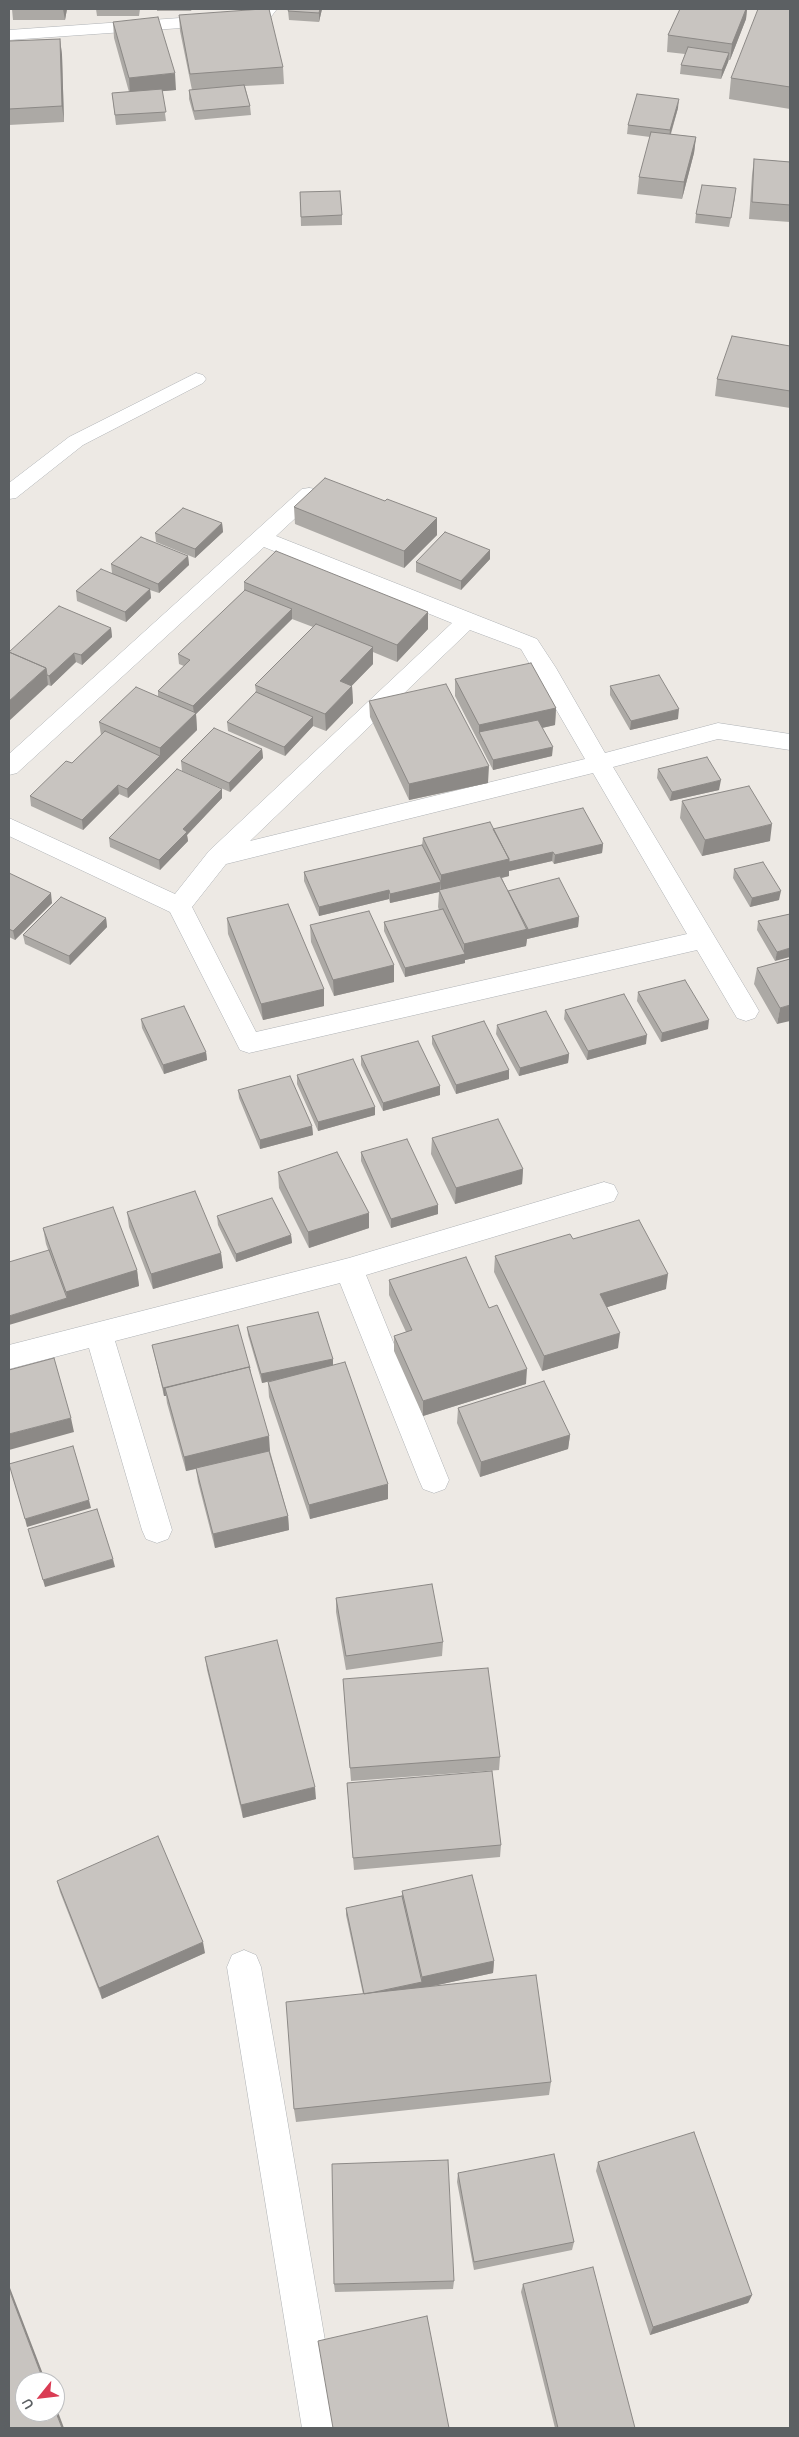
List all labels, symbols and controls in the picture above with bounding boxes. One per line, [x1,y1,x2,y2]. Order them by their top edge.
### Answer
north arrow [15,2372,65,2422]
text: U [17,2395,38,2412]

